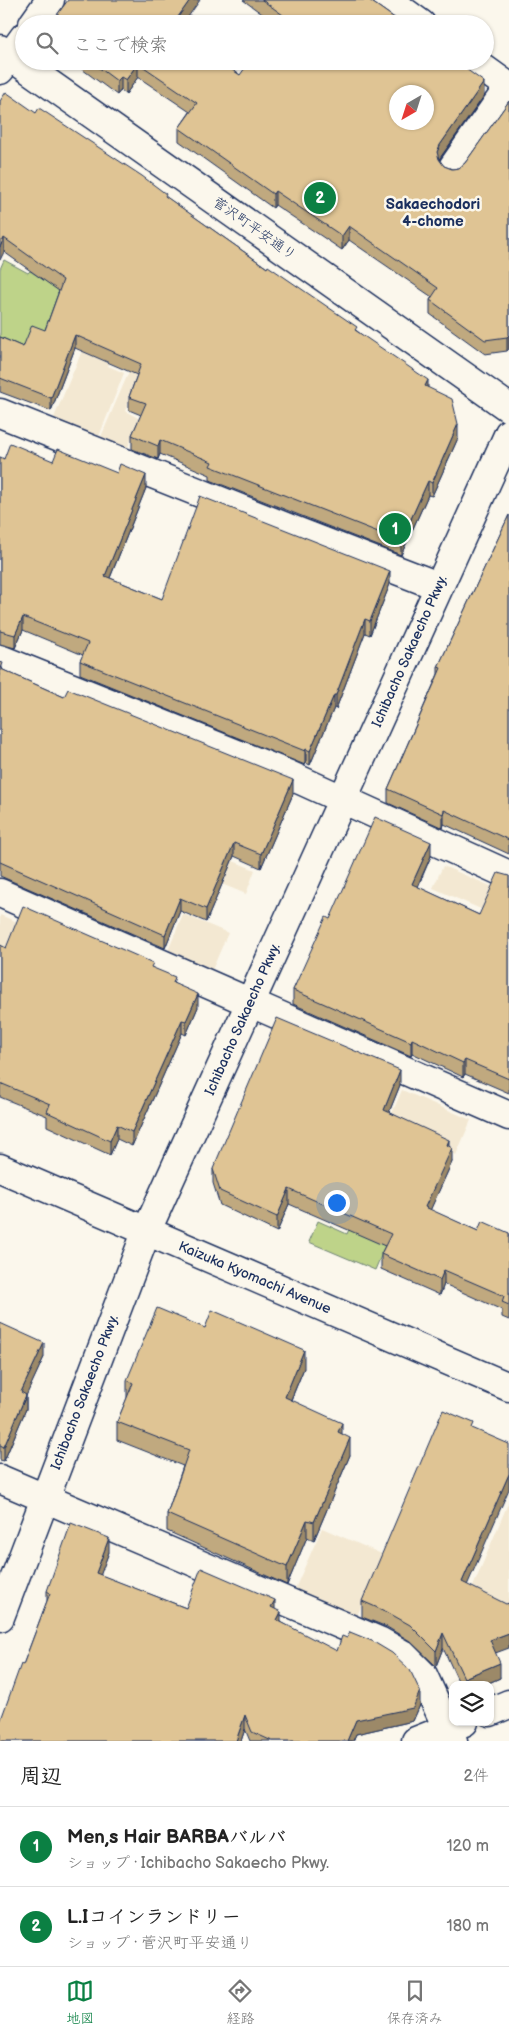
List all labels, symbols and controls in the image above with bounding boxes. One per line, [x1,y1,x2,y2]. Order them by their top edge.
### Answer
search box [15,15,494,70]
icon: search [33,29,61,57]
text: ここで検索 [73,34,168,57]
north arrow [389,85,434,130]
pin: 2 [304,179,336,217]
street label: 菅沢町平安通り [210,193,300,263]
district label: Sakaechodori 4-chome [386,195,480,231]
pin: 1 [379,510,411,548]
street label: Ichibacho Sakaecho Pkwy. [368,572,451,730]
street label: Ichibacho Sakaecho Pkwy. [201,940,284,1098]
your location [324,1190,350,1216]
street label: Kaizuka Kyomachi Avenue [176,1238,334,1317]
street label: Ichibacho Sakaecho Pkwy. [47,1312,122,1472]
map controls [449,1681,494,1726]
button: layers [449,1681,494,1726]
text: 周辺 [20,1764,62,1789]
text: 2件 [464,1767,489,1786]
text: Men,s Hair BARBAバルバ [67,1826,286,1849]
text: 1 [33,1837,39,1856]
text: 120 m [446,1837,489,1856]
text: ショップ · Ichibacho Sakaecho Pkwy. [67,1854,329,1873]
text: L.Iコインランドリー [67,1906,241,1929]
text: 2 [31,1917,41,1936]
text: 180 m [447,1917,489,1936]
text: ショップ · 菅沢町平安通り [67,1934,253,1953]
tab: 地図 [66,1977,94,2027]
tab: 経路 [226,1977,254,2027]
tab: 保存済み [387,1977,443,2027]

